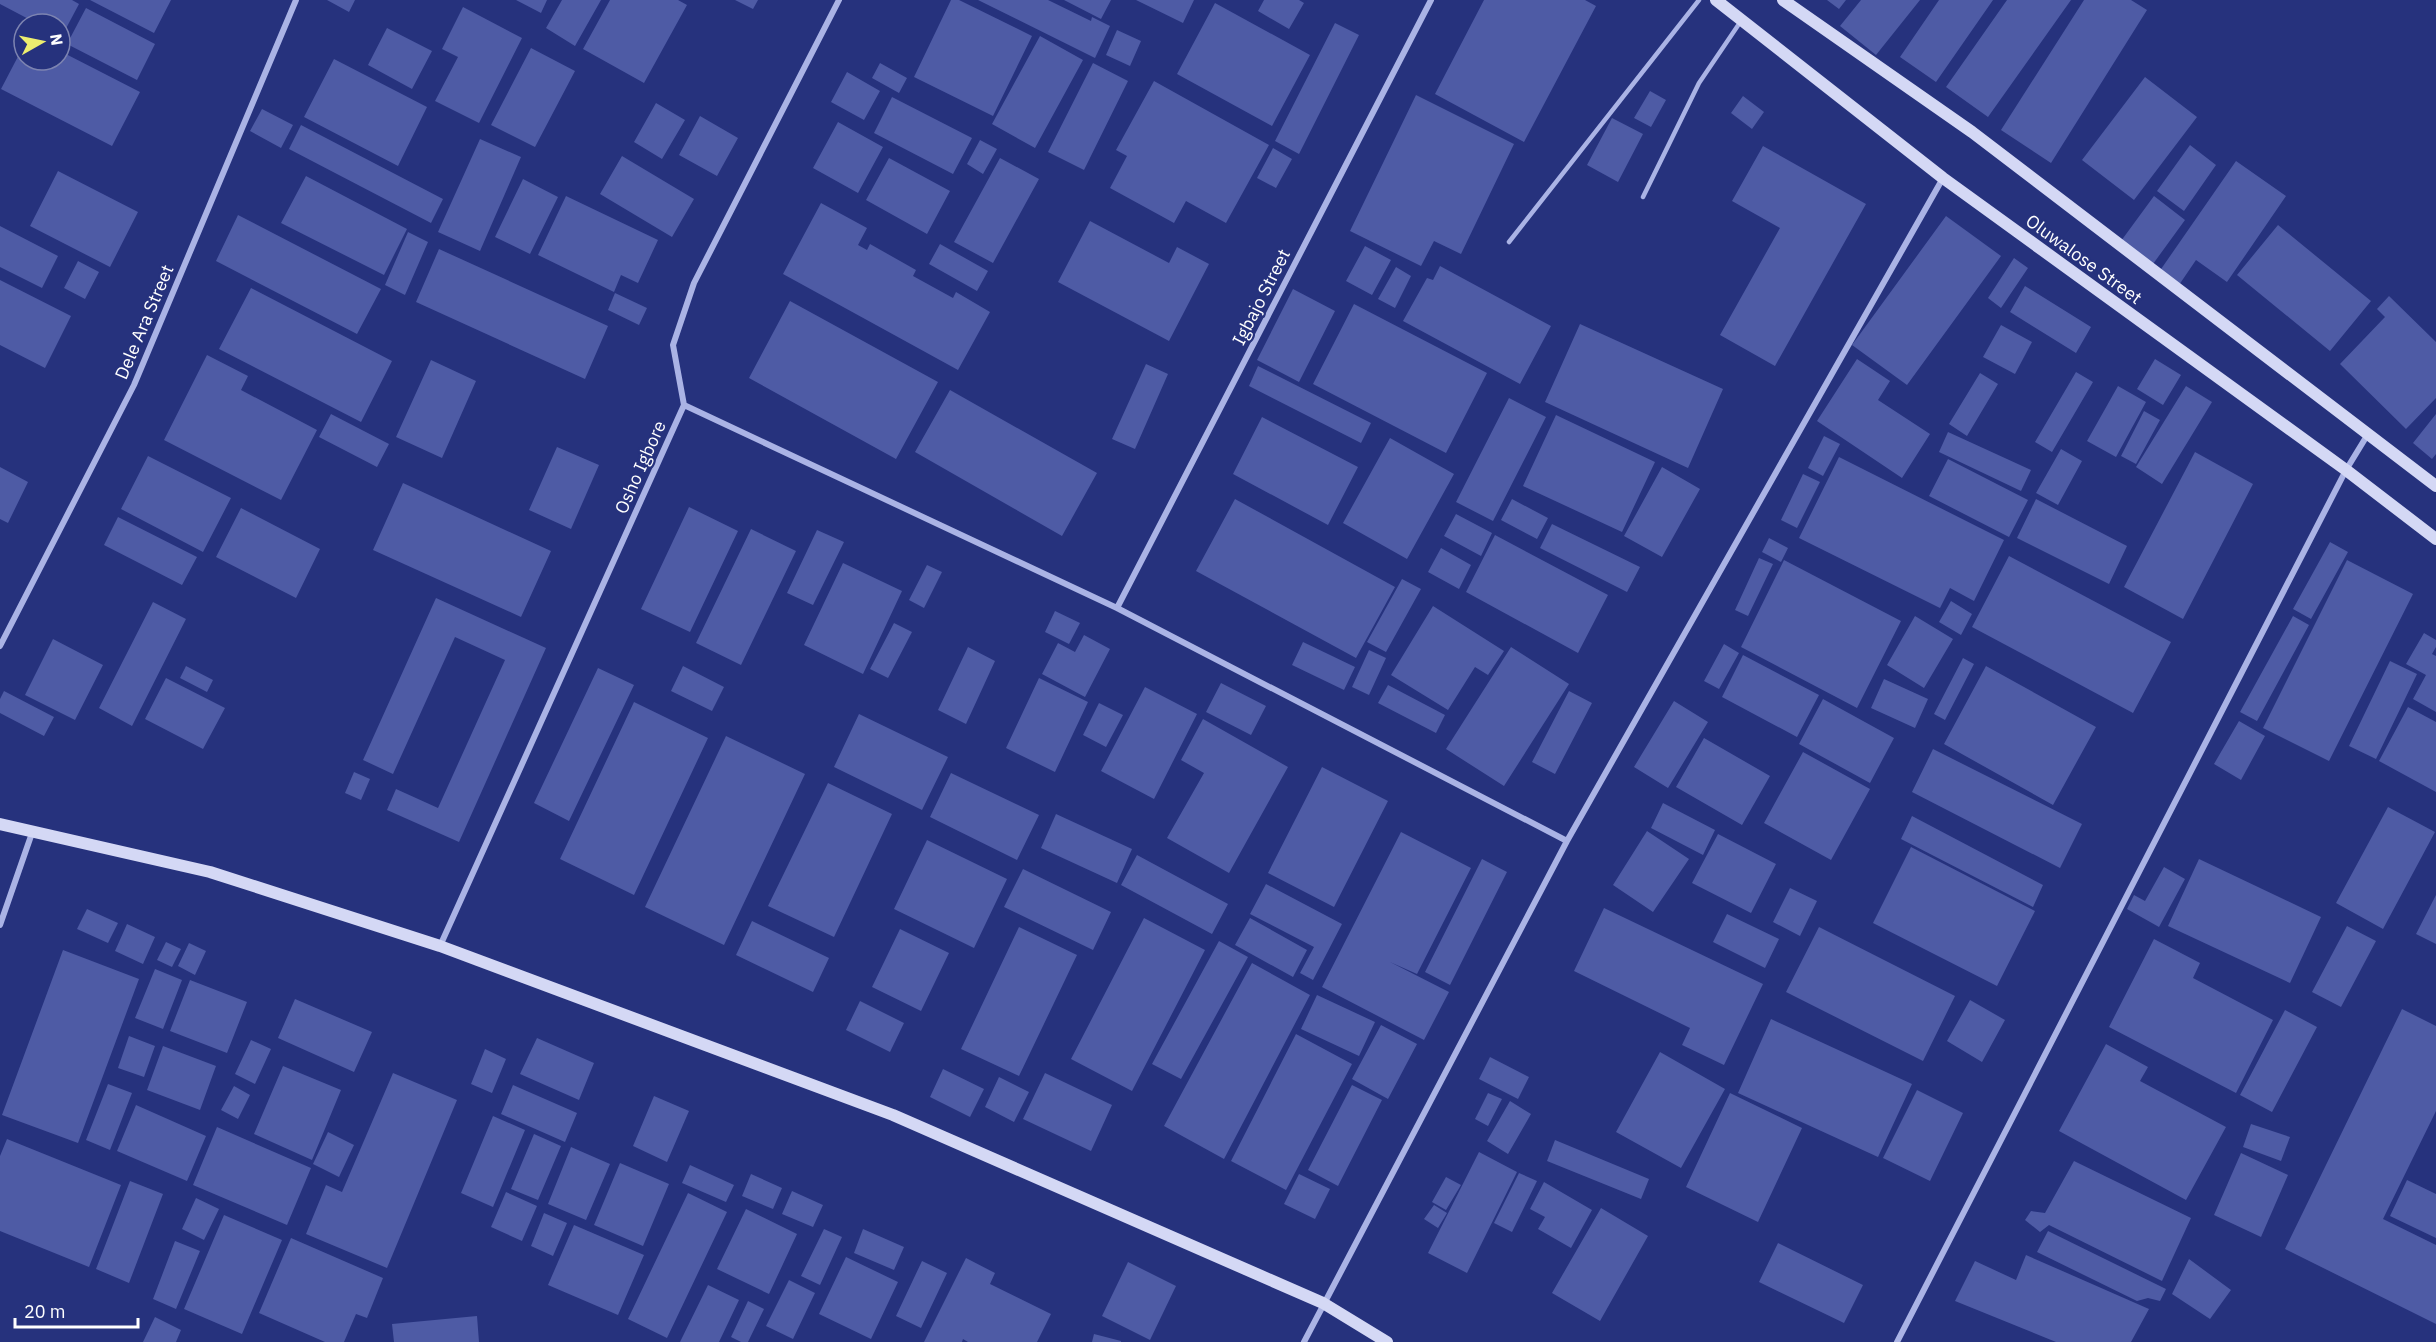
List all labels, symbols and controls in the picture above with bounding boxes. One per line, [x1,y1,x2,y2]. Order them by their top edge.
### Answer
north arrow [12,12,72,72]
text: N [46,32,68,47]
street label: Oluwalose Street [2021,209,2147,309]
street label: Igbajo Street [1227,245,1295,349]
street label: Dele Ara Street [110,261,178,383]
street label: Osho Igbore [609,417,671,517]
scale bar [15,1291,138,1329]
text: 20 m [24,1300,66,1323]

